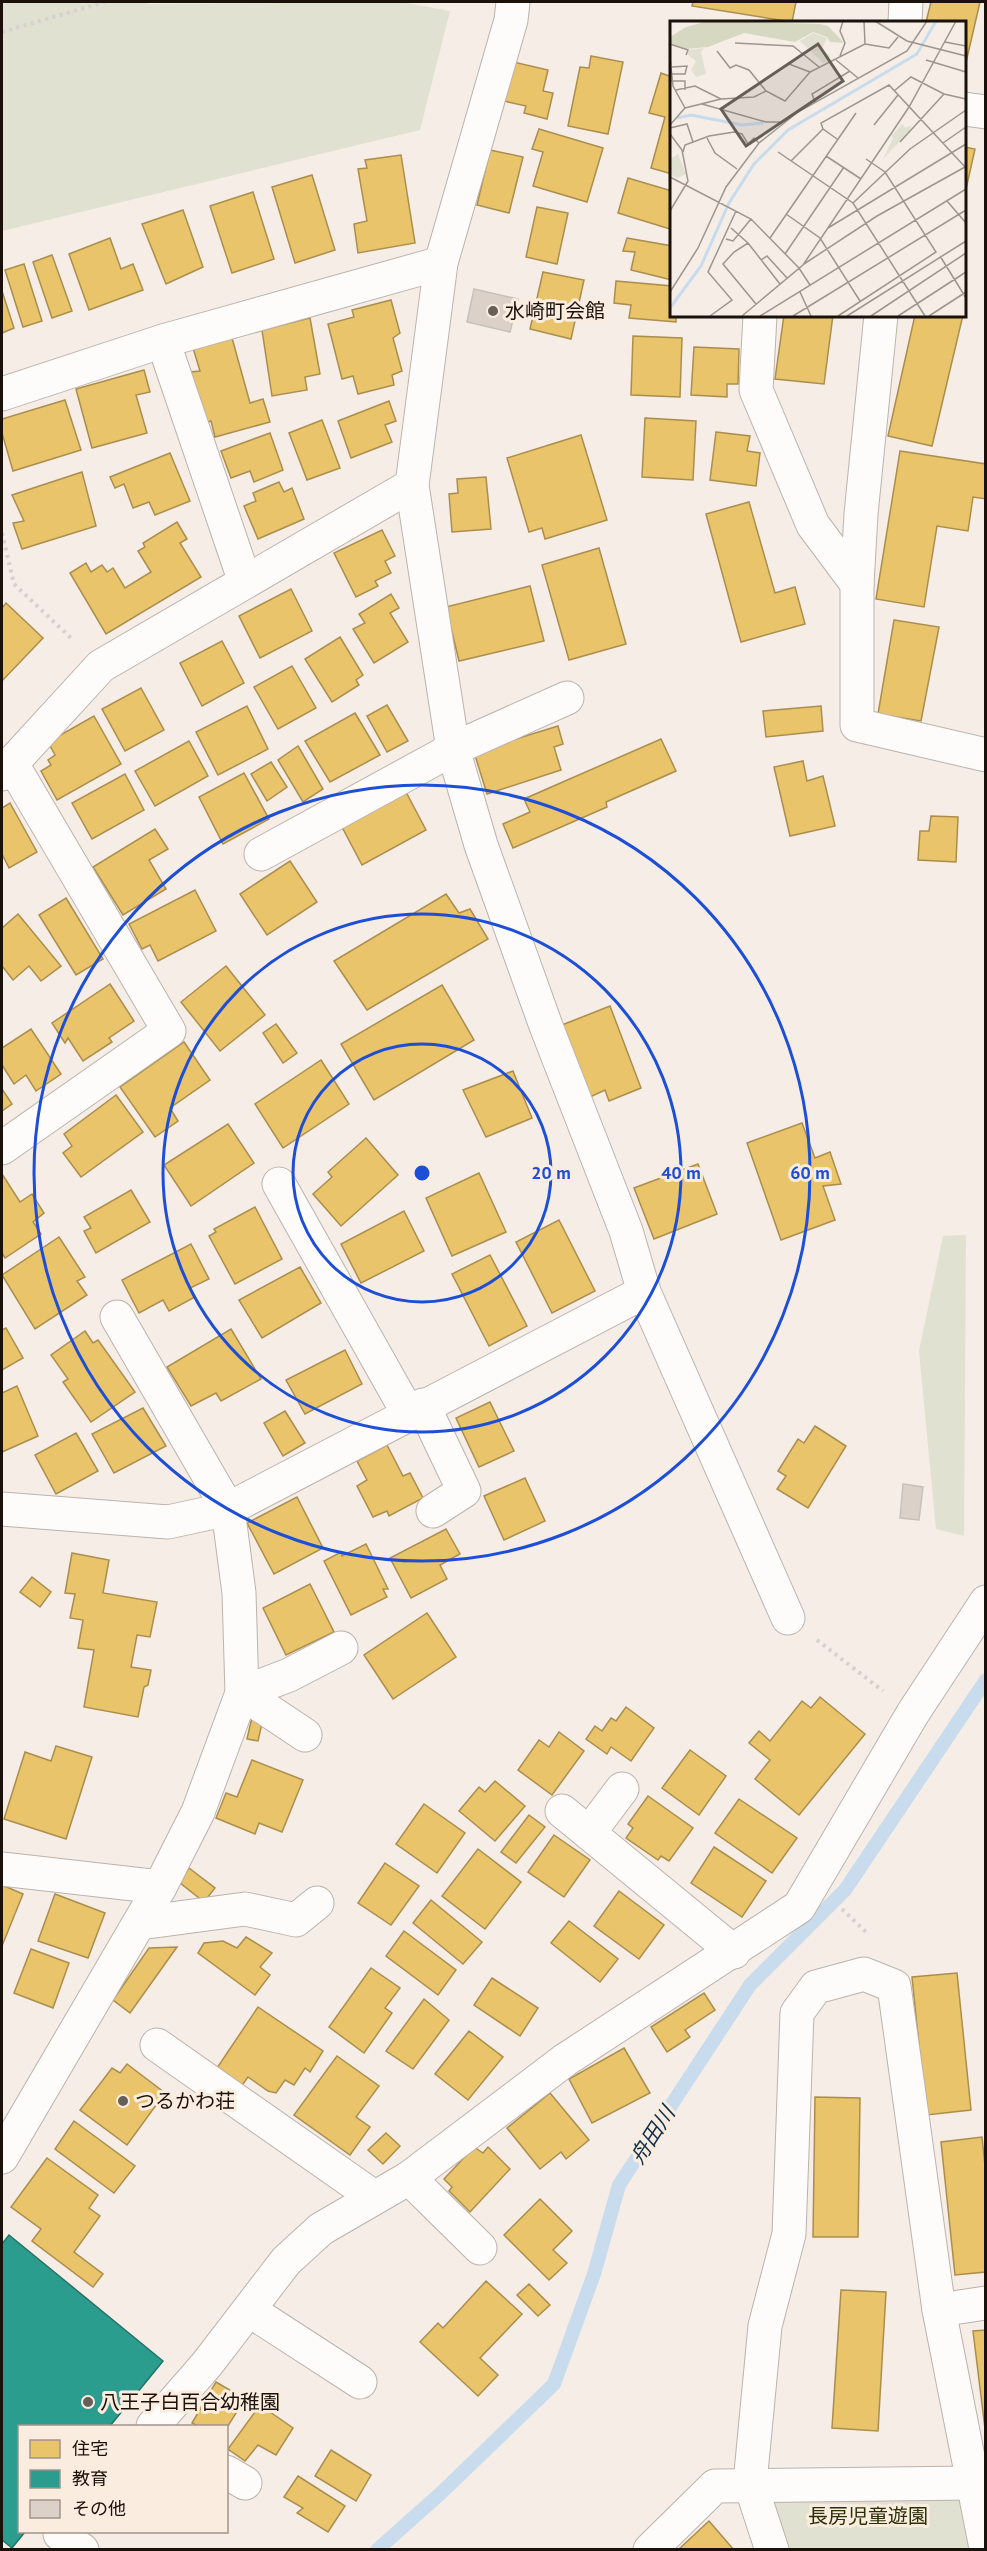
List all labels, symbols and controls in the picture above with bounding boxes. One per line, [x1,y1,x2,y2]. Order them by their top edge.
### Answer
inset map [670,21,966,316]
place label: 水崎町会館 [505,298,605,324]
marker: 水崎町会館 [486,304,500,318]
text: 20 m [531,1161,571,1184]
text: 40 m [661,1161,701,1184]
text: 60 m [790,1161,830,1184]
centre of rings [412,1163,432,1183]
place label: つるかわ荘 [135,2088,235,2114]
marker: つるかわ荘 [116,2094,130,2108]
water label: 舟田川 [624,2100,682,2169]
place label: 八王子白百合幼稚園 [100,2389,280,2415]
marker: 八王子白百合幼稚園 [81,2395,95,2409]
legend [18,2425,228,2533]
text: 住宅 [72,2437,108,2460]
text: 教育 [72,2467,108,2490]
text: その他 [72,2497,126,2520]
park label: 長房児童遊園 [808,2503,928,2529]

